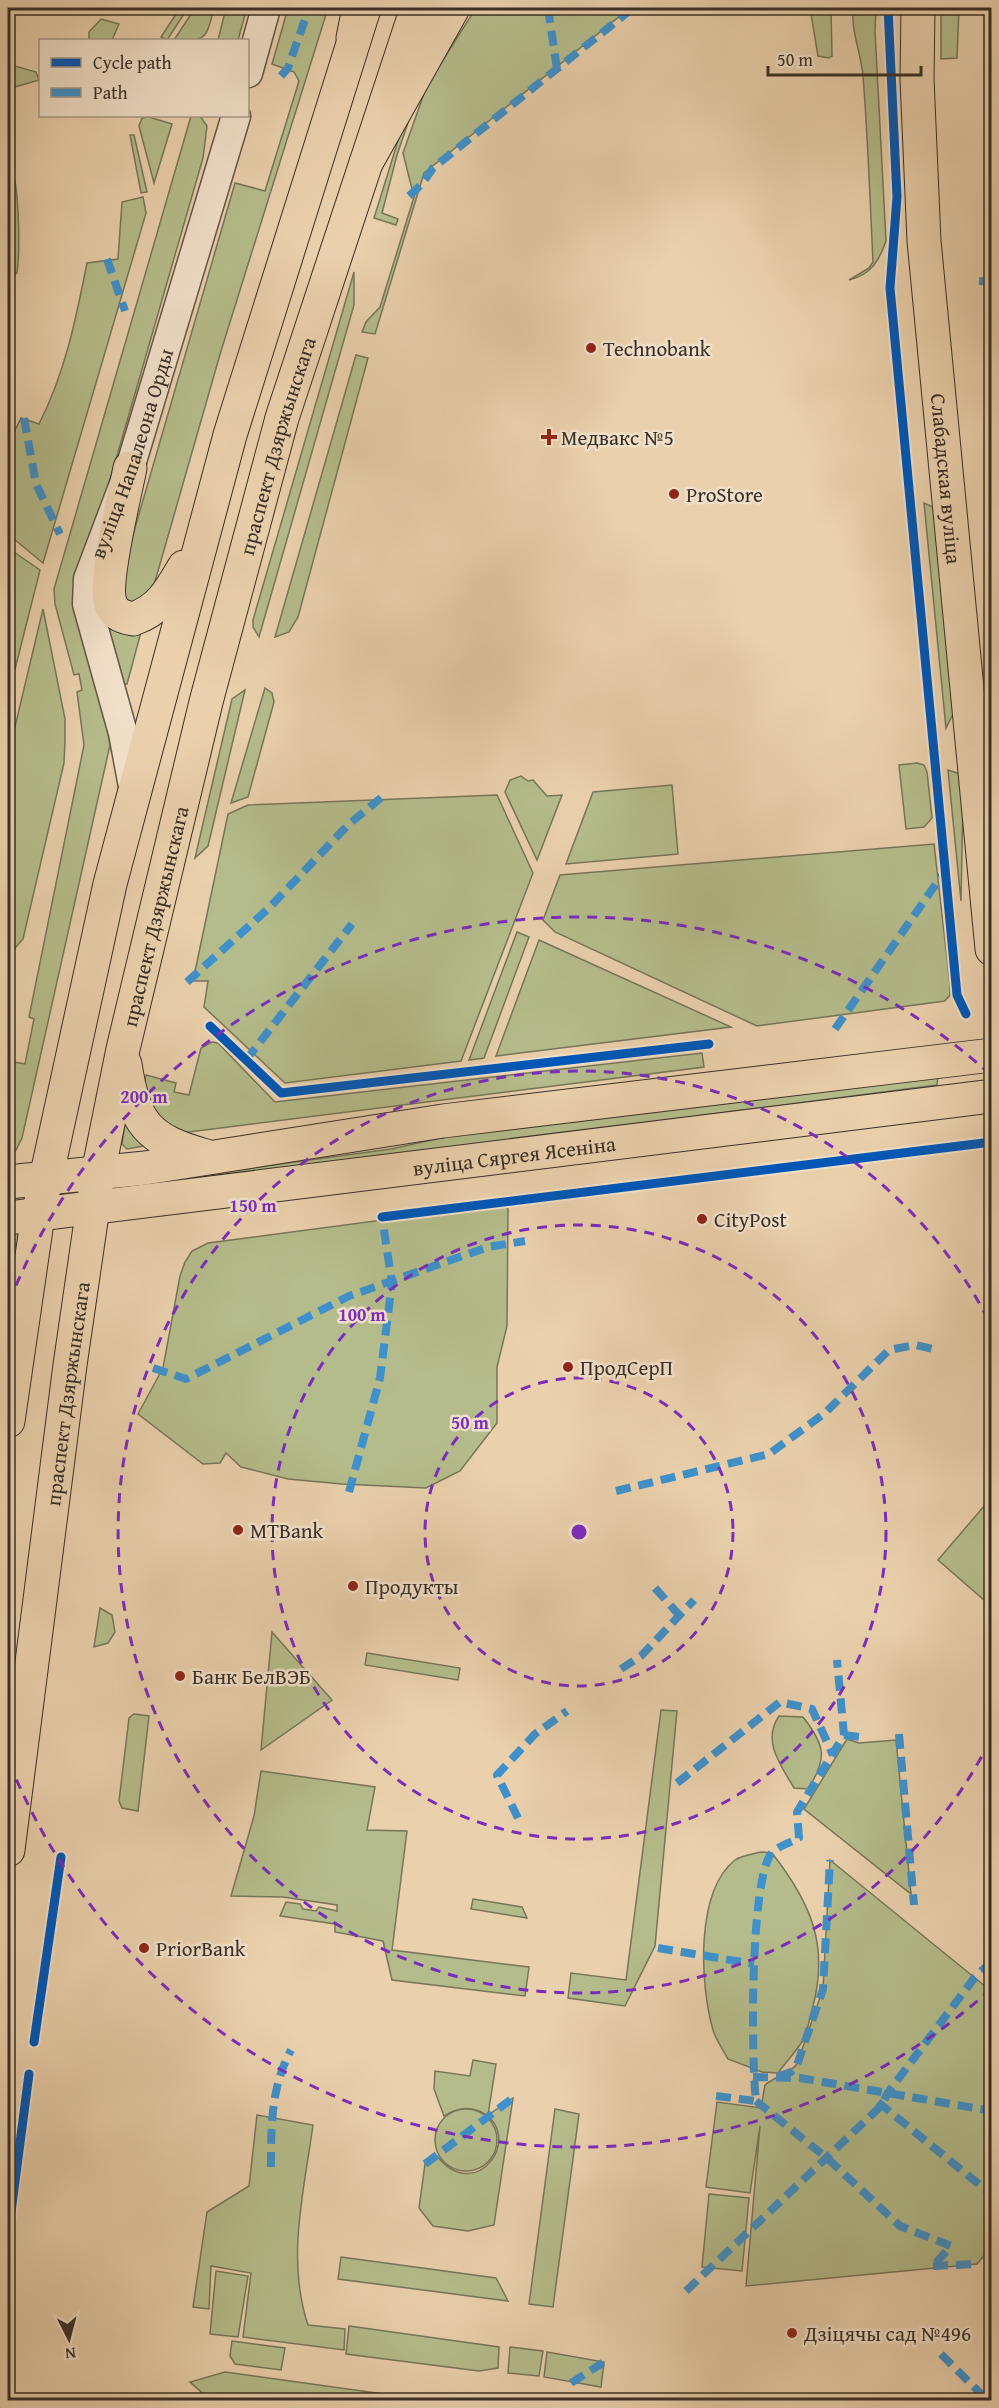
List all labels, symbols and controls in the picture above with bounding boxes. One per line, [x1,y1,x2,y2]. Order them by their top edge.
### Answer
legend [39,39,249,117]
scale bar [768,39,921,77]
text: 50 m [777,46,813,73]
text: Cycle path [93,49,172,76]
text: Path [93,79,128,106]
street label: праспект Дзяржынскага [231,333,323,558]
place label: Technobank [603,333,711,364]
marker: Technobank [584,341,598,355]
street label: вуліца Напалеона Орды [82,344,181,563]
street label: Слабадская вуліца [923,392,970,565]
place label: Медвакс №5 [561,422,674,453]
marker: Медвакс №5 [542,430,556,444]
place label: ProStore [686,479,763,510]
marker: ProStore [667,487,681,501]
street label: праспект Дзяржынскага [113,803,196,1030]
text: 200 m [120,1083,168,1110]
street label: вуліца Сяргея Ясеніна [411,1127,617,1183]
text: 150 m [229,1192,277,1219]
place label: CityPost [714,1204,788,1235]
marker: CityPost [695,1212,709,1226]
street label: праспект Дзяржынскага [37,1280,97,1508]
text: 100 m [338,1301,386,1328]
place label: ПродСерП [580,1352,673,1383]
marker: ПродСерП [561,1360,575,1374]
text: 50 m [451,1409,490,1436]
place label: MTBank [250,1515,324,1546]
centre of rings [569,1522,589,1542]
marker: MTBank [231,1523,245,1537]
place label: Продукты [365,1571,459,1602]
marker: Продукты [346,1579,360,1593]
place label: Банк БелВЭБ [192,1661,311,1692]
marker: Банк БелВЭБ [173,1669,187,1683]
place label: PriorBank [156,1933,246,1964]
marker: PriorBank [137,1941,151,1955]
north arrow [39,2309,99,2369]
place label: Дзіцячы сад №496 [803,2318,971,2349]
marker: Дзіцячы сад №496 [785,2326,799,2340]
text: N [64,2341,77,2366]

